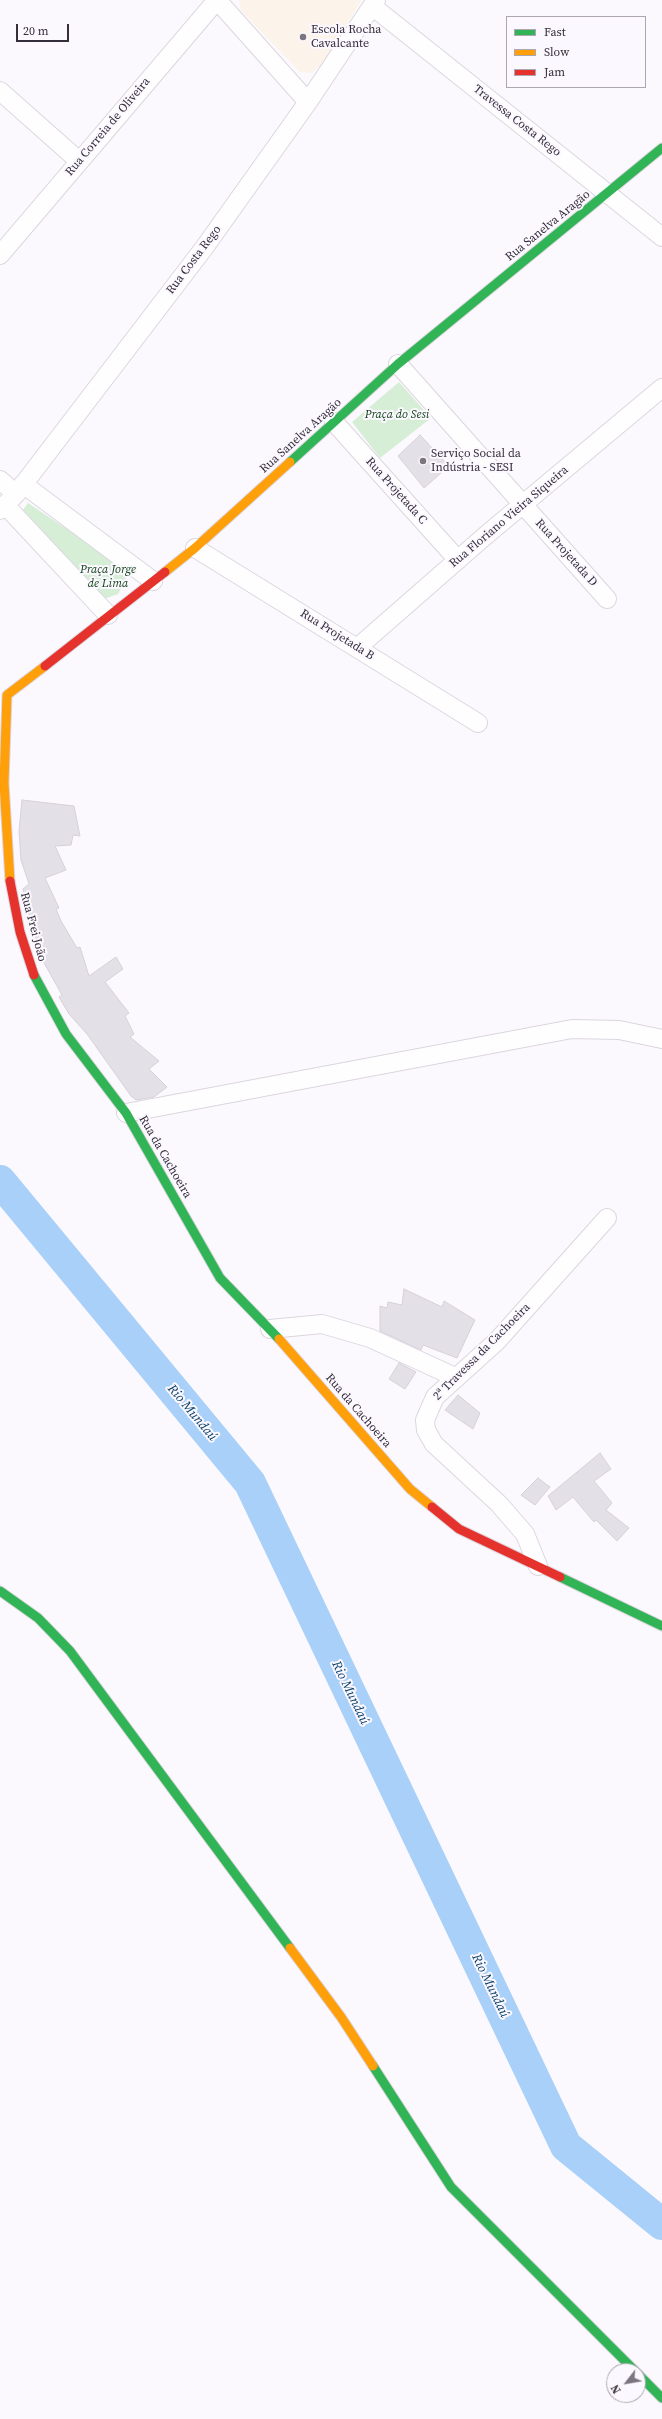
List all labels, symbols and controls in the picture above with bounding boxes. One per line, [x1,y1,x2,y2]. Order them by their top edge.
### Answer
scale bar [18,16,71,42]
legend [506,16,646,88]
text: 20 m [23,23,49,39]
place label: Escola Rocha Cavalcante [311,23,381,51]
text: Fast [544,24,566,40]
marker: Escola Rocha Cavalcante [298,32,308,42]
text: Slow [544,44,569,60]
text: Jam [544,64,565,80]
street label: Rua Correia de Oliveira [63,75,153,179]
street label: Travessa Costa Rego [470,82,564,160]
street label: Rua Sanelva Aragão [503,187,593,265]
street label: Rua Costa Rego [164,223,224,297]
street label: Rua Sanelva Aragão [257,396,345,476]
park label: Praça do Sesi [365,408,429,422]
place label: Serviço Social da Indústria - SESI [431,447,521,475]
street label: Rua Projetada C [362,455,430,527]
marker: Serviço Social da Indústria - SESI [418,456,428,466]
street label: Rua Floriano Vieira Siqueira [447,463,571,571]
street label: Rua Projetada D [532,516,600,590]
park label: Praça Jorge de Lima [80,563,136,591]
street label: Rua Projetada B [297,606,377,664]
street label: Rua Frei João [17,891,49,963]
street label: Rua da Cachoeira [135,1113,195,1201]
street label: 2ª Travessa da Cachoeira [430,1300,534,1404]
street label: Rua da Cachoeira [322,1371,394,1451]
water label: Rio Mundaú [164,1382,220,1444]
water label: Rio Mundaú [328,1659,372,1727]
water label: Rio Mundaú [468,1952,512,2020]
north arrow [606,2363,646,2403]
text: N [608,2382,625,2396]

